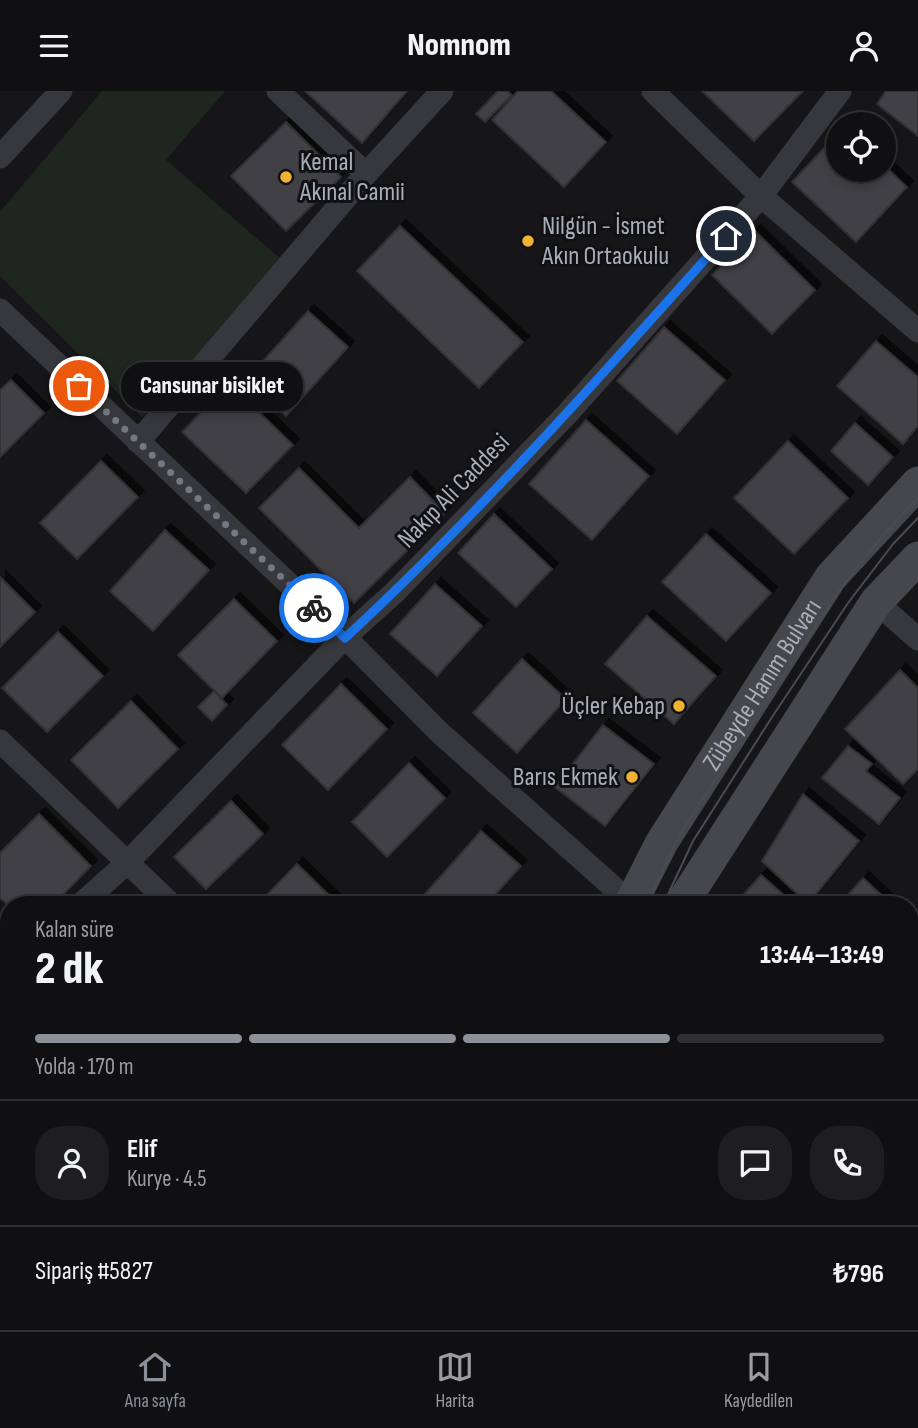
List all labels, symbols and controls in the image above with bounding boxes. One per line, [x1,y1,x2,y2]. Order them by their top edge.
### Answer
text: Nomnom [407,26,511,65]
icon: menu [35,27,73,65]
icon: person [845,27,883,65]
map controls [826,112,896,182]
button: locate [826,112,896,182]
place label: Kemal Akınal Camii [299,147,405,208]
marker: Kemal Akınal Camii [278,169,294,185]
pin [696,206,756,266]
place label: Nilgün - İsmet Akın Ortaokulu [541,211,669,272]
icon: home [707,217,745,255]
marker: Nilgün - İsmet Akın Ortaokulu [520,233,536,249]
pin [49,356,109,416]
callout: Cansunar bisiklet [121,361,303,411]
icon: bag [60,367,98,405]
text: Cansunar bisiklet [140,372,284,400]
street label: Nakıp Ali Caddesi [392,427,516,555]
courier [279,573,349,643]
icon: bike [295,589,333,627]
street label: Zübeyde Hanım Bulvarı [696,593,828,776]
place label: Üçler Kebap [562,691,665,722]
marker: Üçler Kebap [671,698,687,714]
place label: Barıs Ekmek [513,762,618,793]
marker: Barıs Ekmek [624,769,640,785]
text: Kalan süre [35,916,114,944]
text: 13:44–13:49 [760,940,884,971]
text: 2 dk [35,942,103,997]
text: Yolda · 170 m [35,1053,133,1081]
button: person [35,1126,109,1200]
button: chat [718,1126,792,1200]
button: phone [810,1126,884,1200]
text: Elif [127,1134,157,1165]
text: Kurye · 4.5 [127,1165,206,1193]
text: Sipariş #5827 [35,1256,153,1287]
text: ₺796 [833,1259,884,1290]
tab: Ana sayfa [125,1348,186,1413]
tab: Harita [435,1348,474,1413]
tab: Kaydedilen [724,1348,793,1413]

